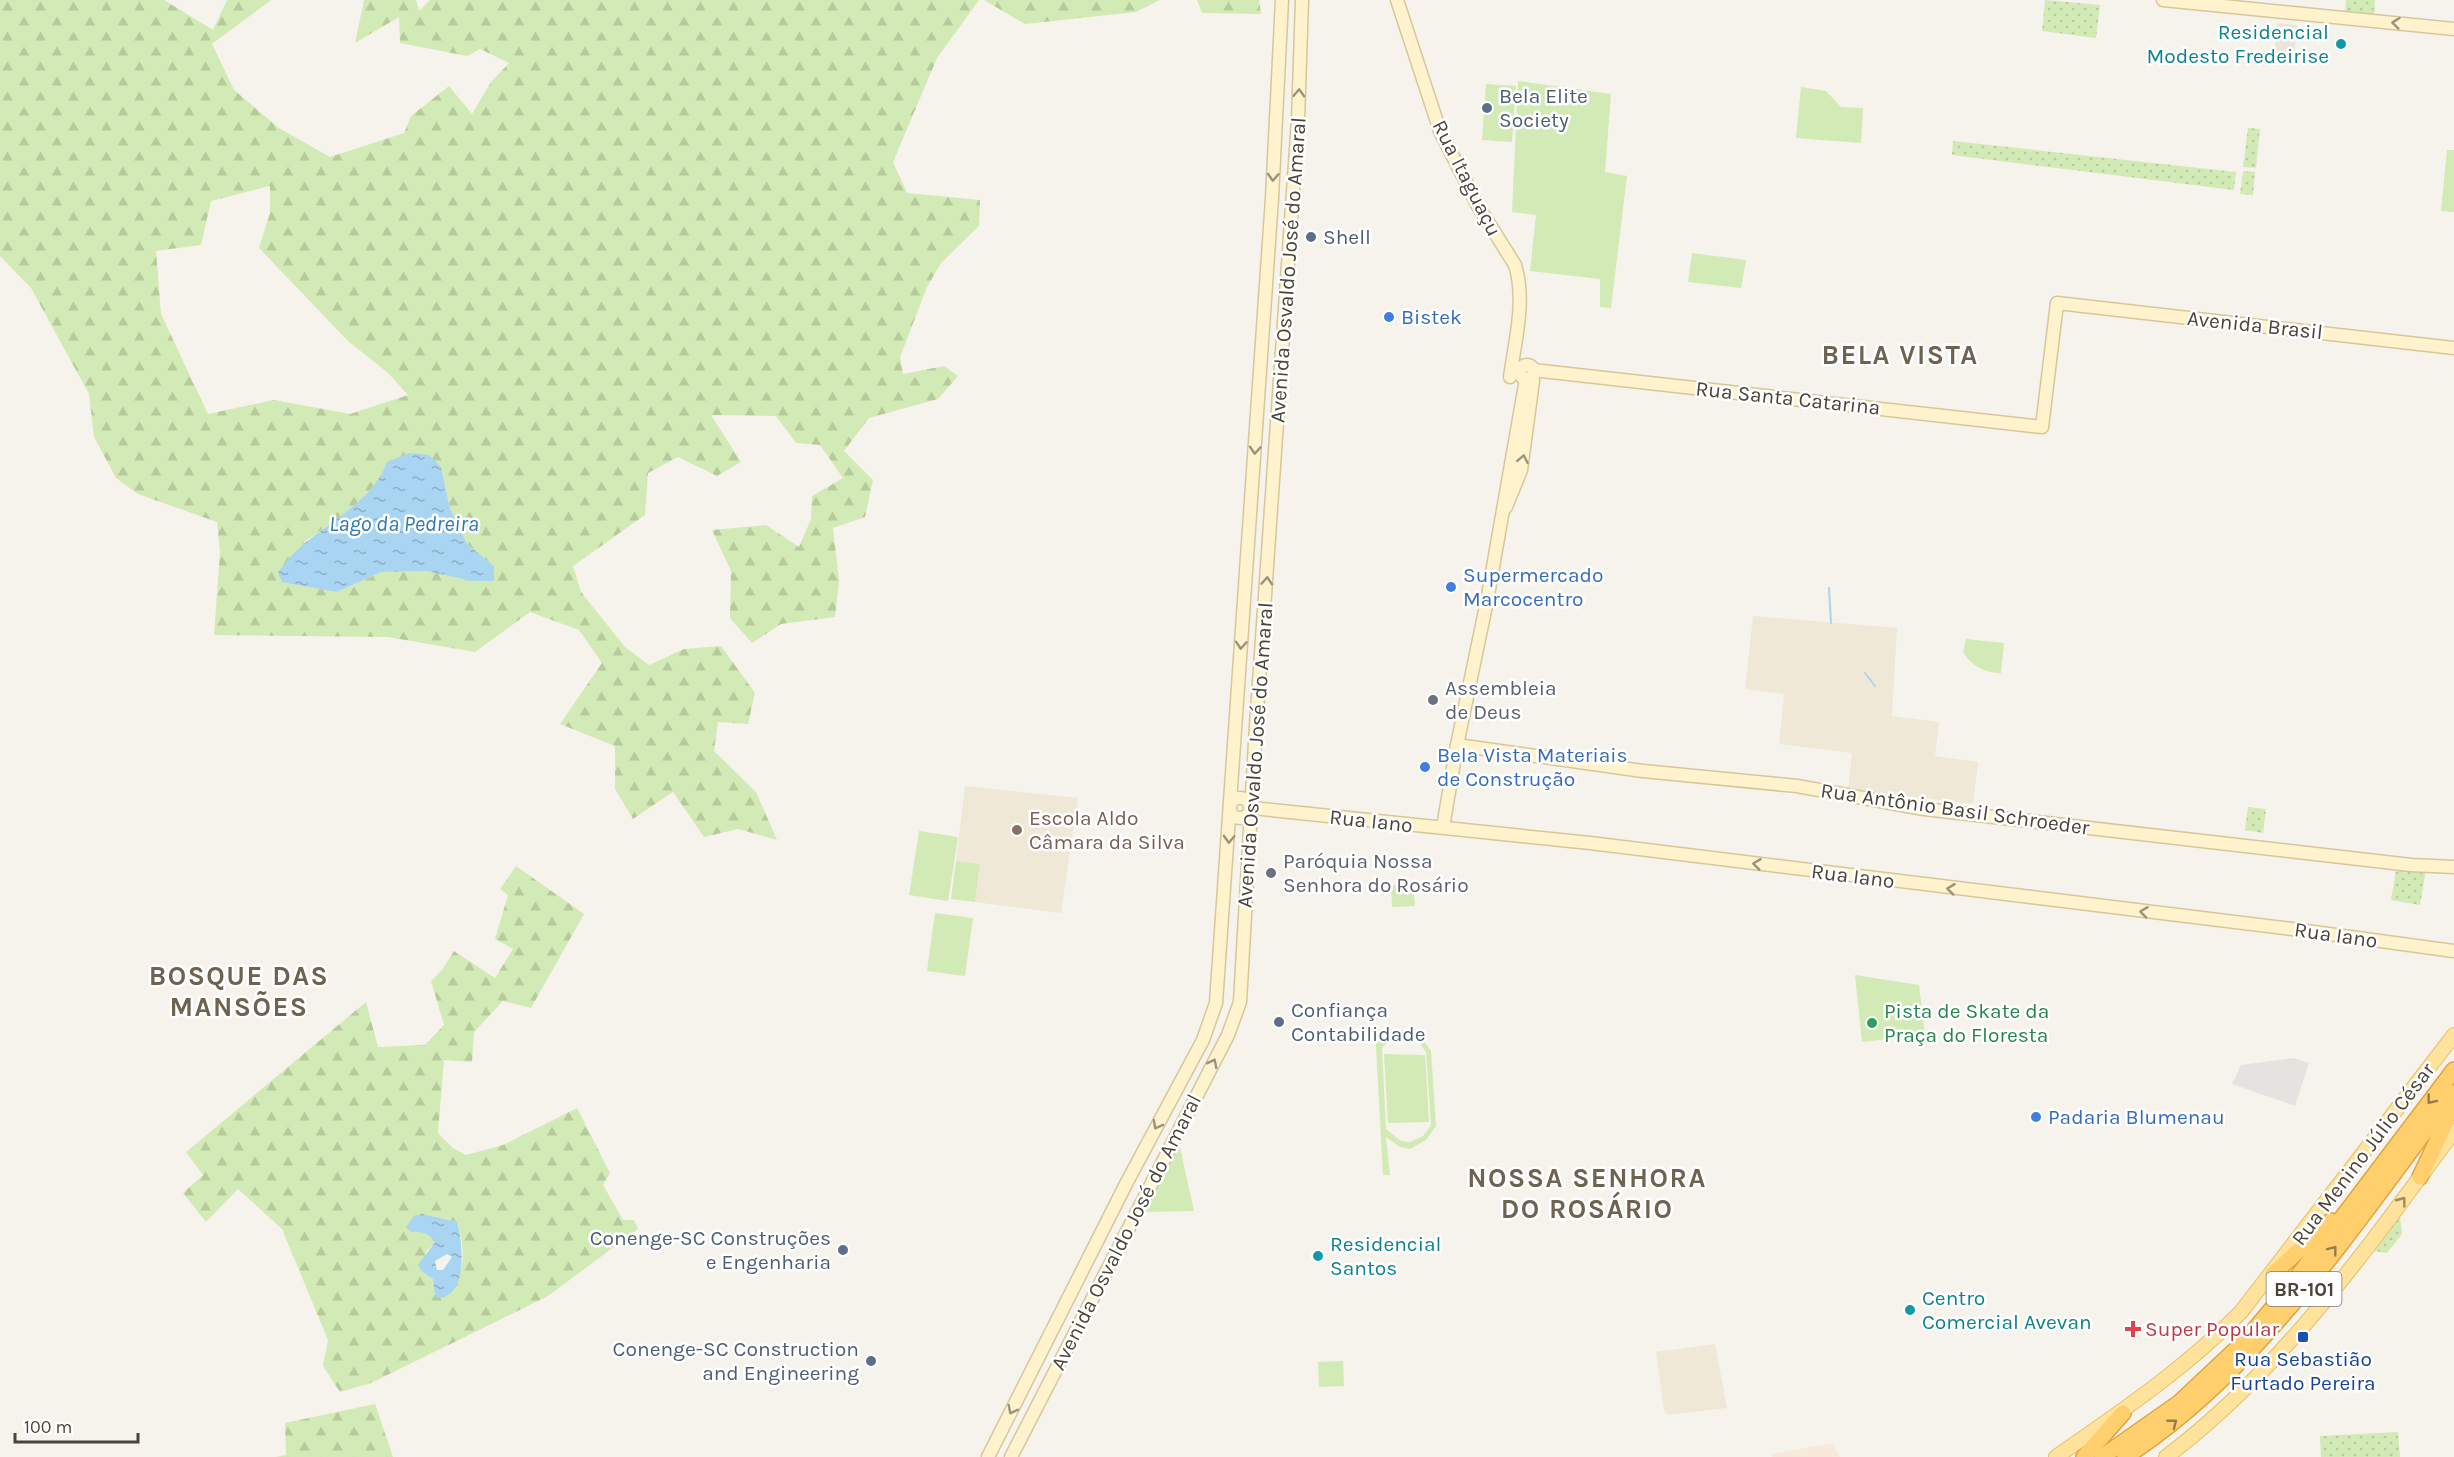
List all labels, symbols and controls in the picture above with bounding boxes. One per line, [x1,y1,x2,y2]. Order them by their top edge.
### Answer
one-way arrow [2391,17,2400,30]
place label: Residencial Modesto Fredeirise [2147,20,2329,68]
marker: Residencial Modesto Fredeirise [2334,37,2348,51]
place label: Bela Elite Society [1499,84,1588,132]
one-way arrow [1293,89,1306,98]
marker: Bela Elite Society [1480,101,1494,115]
street label: Avenida Osvaldo José do Amaral [1265,116,1311,424]
street label: Rua Itaguaçu [1427,116,1507,240]
one-way arrow [1267,173,1280,182]
place label: Shell [1323,225,1371,249]
marker: Shell [1304,230,1318,244]
place label: Bistek [1401,305,1462,329]
street label: Avenida Brasil [2186,306,2324,344]
marker: Bistek [1382,310,1396,324]
district label: BELA VISTA [1821,339,1979,371]
street label: Rua Santa Catarina [1695,376,1881,420]
one-way arrow [1249,446,1262,455]
one-way arrow [1516,454,1529,464]
water label: Lago da Pedreira [329,511,479,537]
place label: Supermercado Marcocentro [1463,563,1603,611]
one-way arrow [1260,576,1273,585]
marker: Supermercado Marcocentro [1444,580,1458,594]
street label: Avenida Osvaldo José do Amaral [1232,601,1278,909]
one-way arrow [1235,640,1248,649]
place label: Assembleia de Deus [1445,676,1557,724]
marker: Assembleia de Deus [1426,693,1440,707]
place label: Bela Vista Materiais de Construção [1437,743,1628,791]
marker: Bela Vista Materiais de Construção [1418,760,1432,774]
street label: Rua Antônio Basil Schroeder [1819,778,2091,840]
street label: Rua Iano [1328,805,1414,837]
place label: Escola Aldo Câmara da Silva [1029,806,1185,854]
marker: Escola Aldo Câmara da Silva [1010,823,1024,837]
one-way arrow [1222,835,1235,844]
place label: Paróquia Nossa Senhora do Rosário [1283,849,1469,897]
one-way arrow [1753,858,1762,871]
street label: Rua Iano [1810,859,1896,893]
marker: Paróquia Nossa Senhora do Rosário [1264,866,1278,880]
one-way arrow [1946,883,1955,896]
one-way arrow [2140,906,2149,919]
street label: Rua Iano [2293,917,2379,953]
district label: BOSQUE DAS MANSÕES [149,960,329,1023]
place label: Confiança Contabilidade [1291,998,1426,1046]
place label: Pista de Skate da Praça do Floresta [1884,999,2049,1047]
marker: Confiança Contabilidade [1272,1015,1286,1029]
marker: Pista de Skate da Praça do Floresta [1865,1016,1879,1030]
street label: Rua Menino Júlio César [2286,1058,2440,1250]
one-way arrow [1206,1059,1217,1070]
street label: Avenida Osvaldo José do Amaral [1046,1090,1206,1374]
one-way arrow [2428,1093,2439,1104]
place label: Padaria Blumenau [2048,1105,2225,1129]
marker: Padaria Blumenau [2029,1110,2043,1124]
one-way arrow [1153,1119,1164,1129]
district label: NOSSA SENHORA DO ROSÁRIO [1467,1162,1707,1225]
one-way arrow [2395,1196,2406,1207]
place label: Conenge-SC Construções e Engenharia [590,1226,831,1274]
place label: Residencial Santos [1330,1232,1441,1280]
marker: Conenge-SC Construções e Engenharia [836,1243,850,1257]
one-way arrow [2326,1246,2337,1257]
marker: Residencial Santos [1311,1249,1325,1263]
road number: BR-101 [2266,1272,2342,1306]
place label: Centro Comercial Avevan [1922,1286,2092,1334]
marker: Centro Comercial Avevan [1903,1303,1917,1317]
place label: Super Popular [2145,1317,2280,1341]
marker: Super Popular [2126,1322,2140,1336]
marker: Rua Sebastião Furtado Pereira [2296,1330,2310,1344]
place label: Conenge-SC Construction and Engineering [613,1337,859,1385]
place label: Rua Sebastião Furtado Pereira [2230,1347,2376,1395]
marker: Conenge-SC Construction and Engineering [864,1354,878,1368]
one-way arrow [1008,1404,1020,1415]
scale bar [15,1406,138,1444]
text: 100 m [24,1416,72,1438]
one-way arrow [2166,1419,2177,1430]

